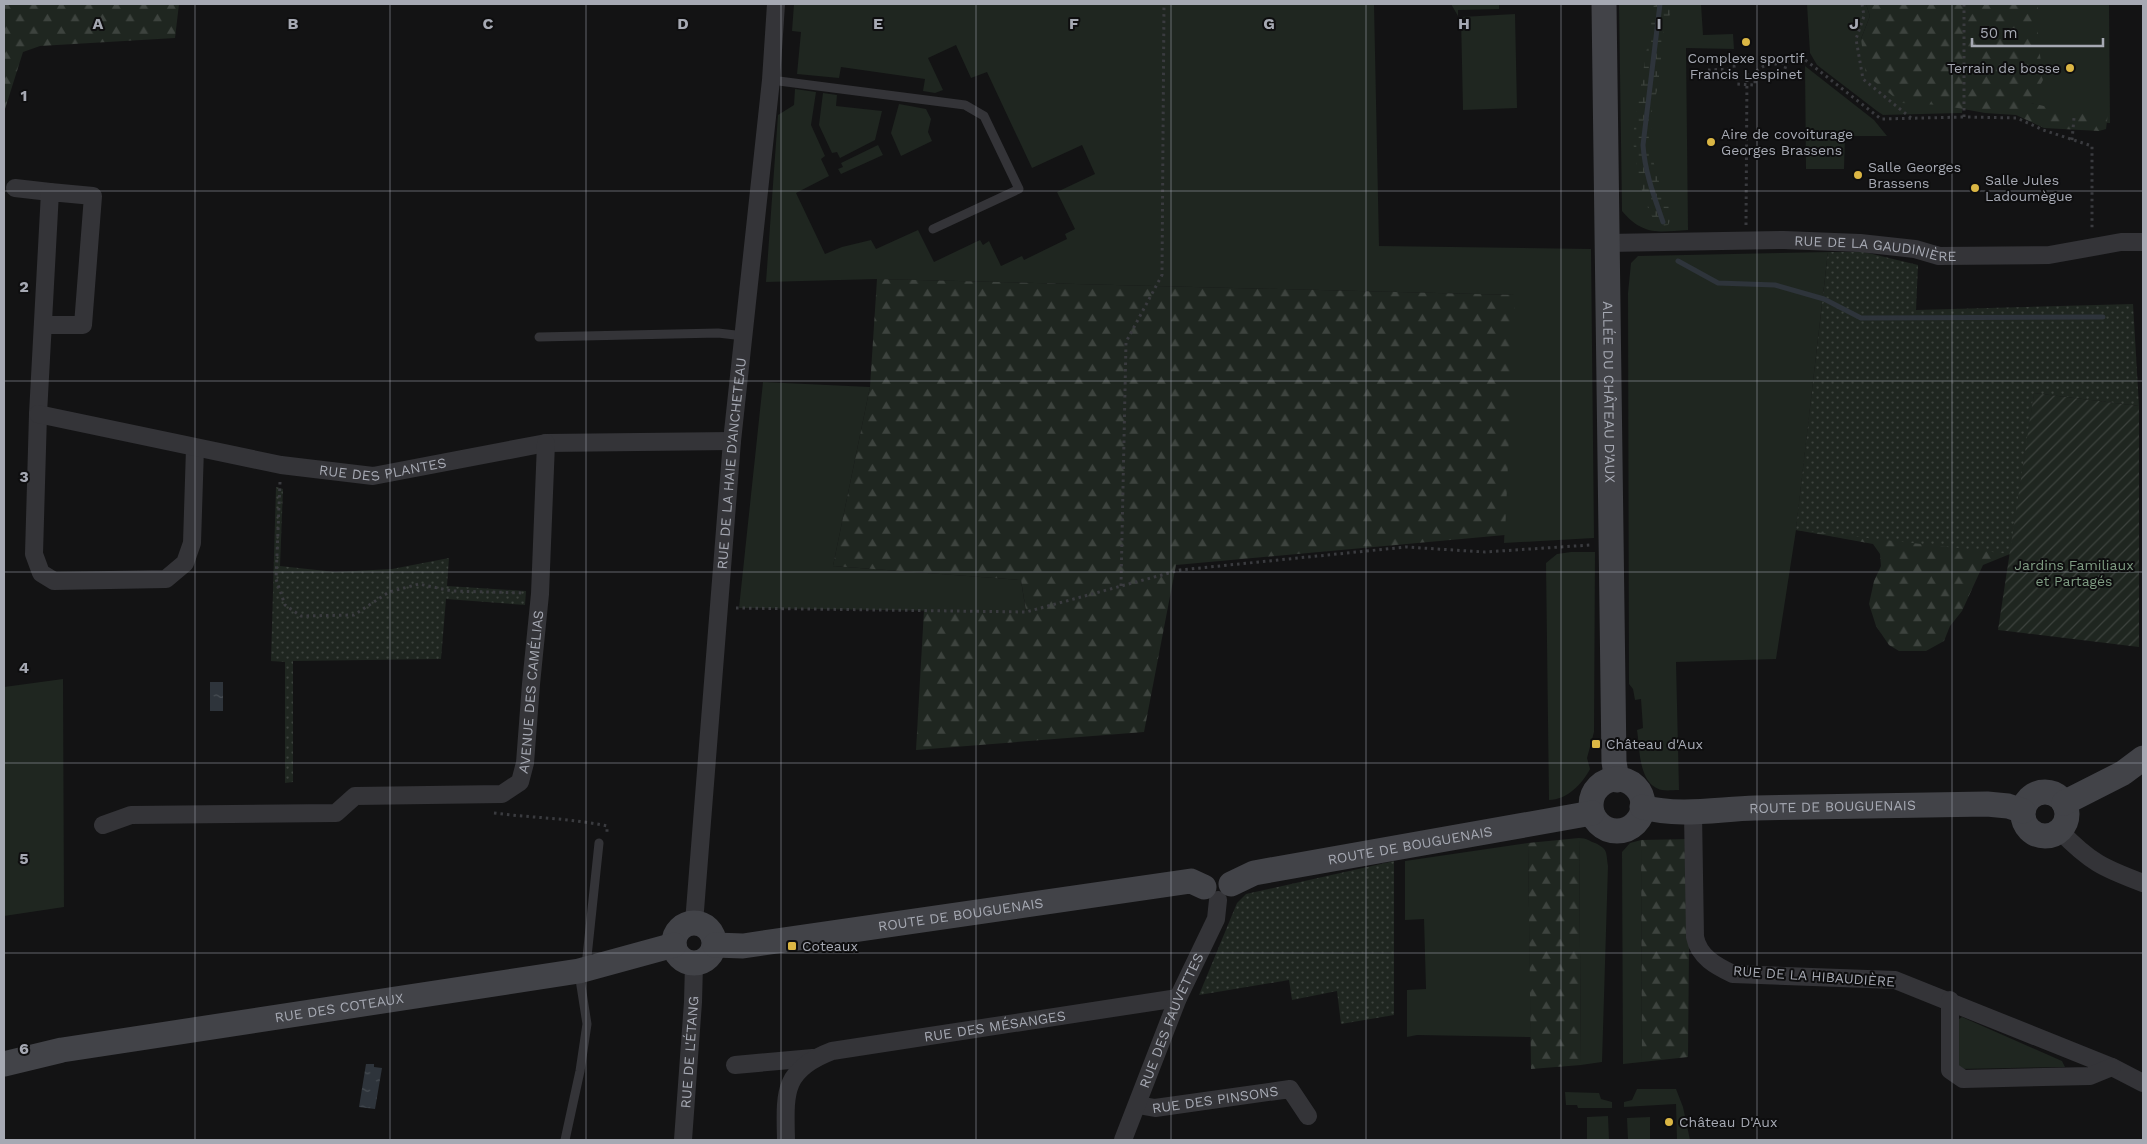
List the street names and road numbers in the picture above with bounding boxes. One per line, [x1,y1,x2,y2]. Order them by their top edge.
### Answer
street label: RUE DE LA GAUDINIÈRE [1794,232,1956,264]
street label: ALLÉE DU CHÂTEAU D'AUX [1600,301,1618,483]
street label: RUE DE LA HAIE D'ANCHETEAU [714,357,749,570]
street label: RUE DES PLANTES [318,454,448,484]
street label: AVENUE DES CAMÉLIAS [515,610,546,775]
street label: ROUTE DE BOUGUENAIS [1749,797,1916,816]
street label: ROUTE DE BOUGUENAIS [1327,823,1494,868]
street label: ROUTE DE BOUGUENAIS [877,895,1044,934]
street label: RUE DES FAUVETTES [1136,950,1207,1090]
street label: RUE DE LA HIBAUDIÈRE [1733,962,1896,990]
street label: RUE DES COTEAUX [274,990,405,1025]
street label: RUE DE L'ÉTANG [677,996,701,1109]
street label: RUE DES MÉSANGES [923,1007,1067,1045]
street label: RUE DES PINSONS [1151,1083,1279,1116]

